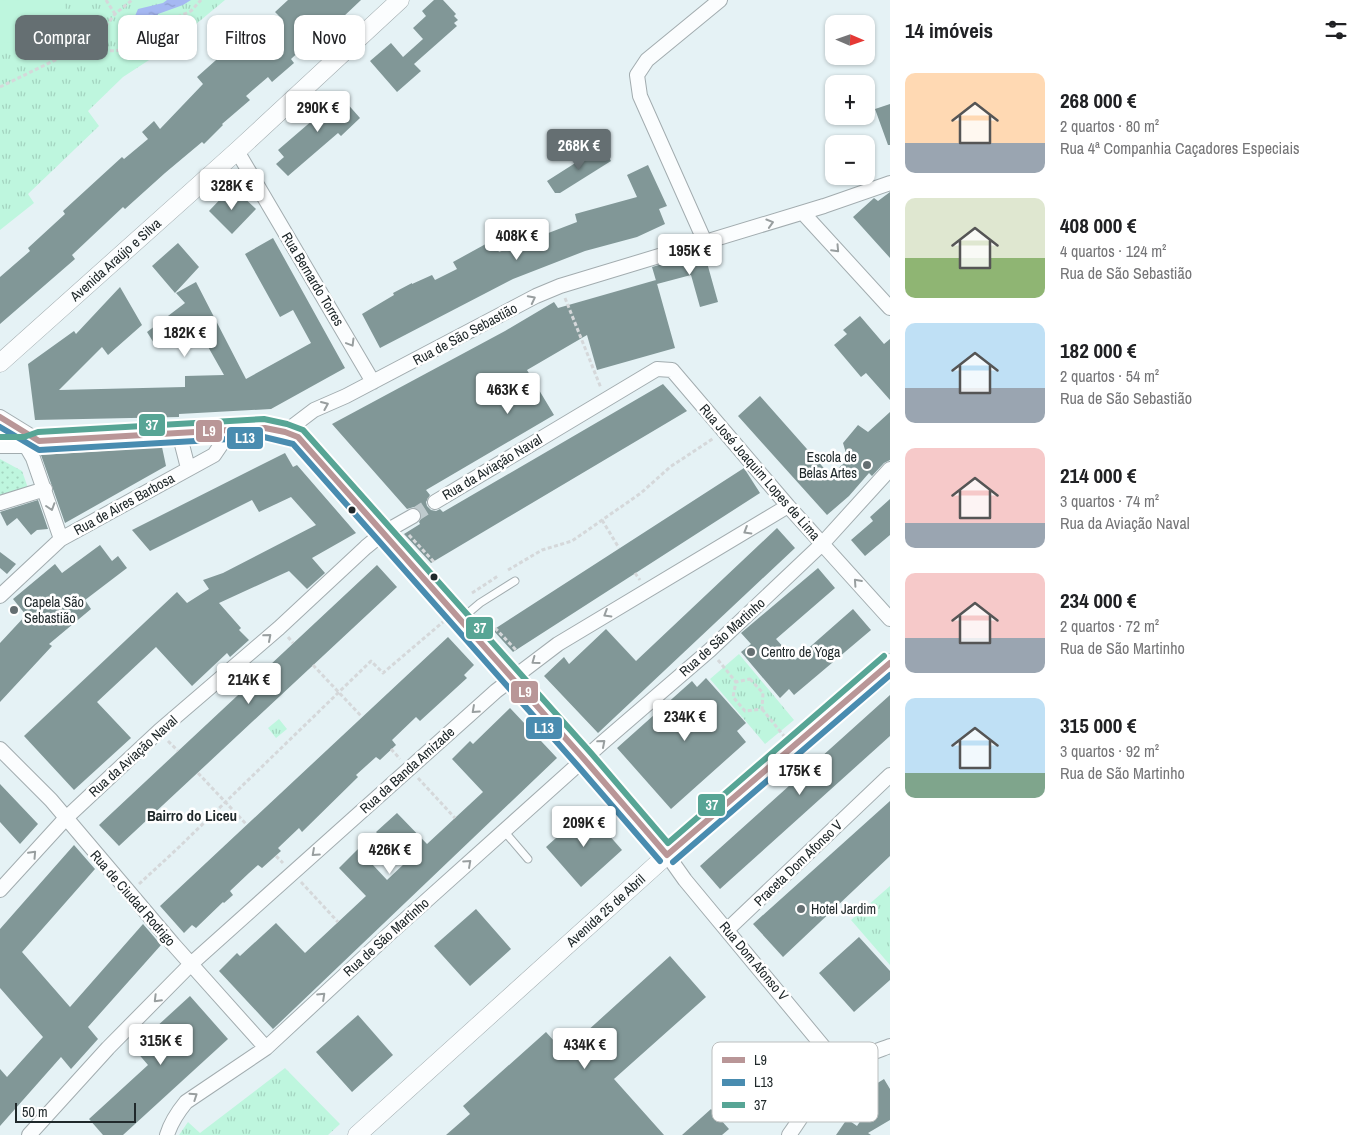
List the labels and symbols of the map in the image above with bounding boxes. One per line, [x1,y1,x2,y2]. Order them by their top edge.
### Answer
north arrow [825,15,875,65]
pin: 290K € [277,90,359,133]
pin: 268K € [538,128,620,171]
pin: 328K € [191,168,273,211]
street label: Avenida Araújo e Silva [65,214,165,306]
pin: 408K € [476,218,558,261]
one-way arrow [765,218,773,228]
street label: Rua Bernardo Torres [278,229,348,329]
pin: 195K € [649,234,731,276]
one-way arrow [830,243,839,252]
one-way arrow [527,295,536,305]
street label: Rua de São Sebastião [410,299,520,369]
pin: 182K € [144,316,226,358]
one-way arrow [344,338,354,347]
pin: 463K € [467,372,549,415]
one-way arrow [320,400,329,411]
street label: Rua José Joaquim Lopes de Lima [696,400,825,544]
line badge: 37 [138,413,166,437]
text: 37 [146,416,159,434]
line badge: L9 [195,419,223,443]
text: L9 [202,422,216,440]
line badge: L13 [226,426,264,450]
text: L13 [235,429,255,447]
street label: Rua da Aviação Naval [439,430,545,504]
place label: Escola de Belas Artes [799,448,857,482]
marker: Escola de Belas Artes [861,459,873,471]
street label: Rua de Aires Barbosa [71,469,178,539]
one-way arrow [45,503,55,511]
unlabelled marker [347,505,357,515]
one-way arrow [743,524,752,534]
unlabelled marker [429,572,439,582]
one-way arrow [854,579,863,588]
place label: Capela São Sebastião [24,593,84,627]
street label: Rua de São Martinho [675,594,769,680]
marker: Capela São Sebastião [8,604,20,616]
one-way arrow [604,608,613,618]
line badge: 37 [465,616,494,640]
text: 37 [474,619,487,637]
one-way arrow [262,634,271,643]
place label: Centro de Yoga [761,643,841,661]
marker: Centro de Yoga [745,646,757,658]
one-way arrow [532,655,541,663]
pin: 214K € [208,662,290,705]
line badge: L9 [510,680,539,704]
text: L9 [518,683,532,701]
pin: 234K € [644,700,726,742]
one-way arrow [471,704,480,713]
street label: Rua da Aviação Naval [85,711,181,801]
line badge: L13 [525,716,563,740]
text: L13 [534,719,554,737]
street label: Rua da Banda Amizade [356,723,458,817]
one-way arrow [596,740,605,749]
pin: 175K € [759,754,841,796]
line badge: 37 [697,793,726,817]
text: 37 [706,796,719,814]
district label: Bairro do Liceu [147,805,237,826]
pin: 209K € [543,806,625,848]
street label: Praceta Dom Afonso V [750,816,846,910]
pin: 426K € [349,832,431,875]
street label: Rua de Ciudad Rodrigo [86,846,180,950]
one-way arrow [311,847,320,856]
one-way arrow [27,851,36,860]
one-way arrow [462,860,471,869]
street label: Avenida 25 de Abril [562,870,649,951]
street label: Rua de São Martinho [339,894,433,980]
place label: Hotel Jardim [811,900,876,918]
marker: Hotel Jardim [795,903,807,915]
street label: Rua Dom Afonso V [716,918,792,1004]
one-way arrow [154,993,163,1002]
one-way arrow [316,993,325,1002]
pin: 315K € [120,1024,202,1066]
pin: 434K € [544,1028,626,1070]
legend [712,1042,878,1122]
text: L9 [754,1051,767,1069]
text: L13 [754,1073,773,1091]
one-way arrow [189,1093,198,1102]
text: 37 [754,1096,767,1114]
scale bar [15,1100,136,1123]

